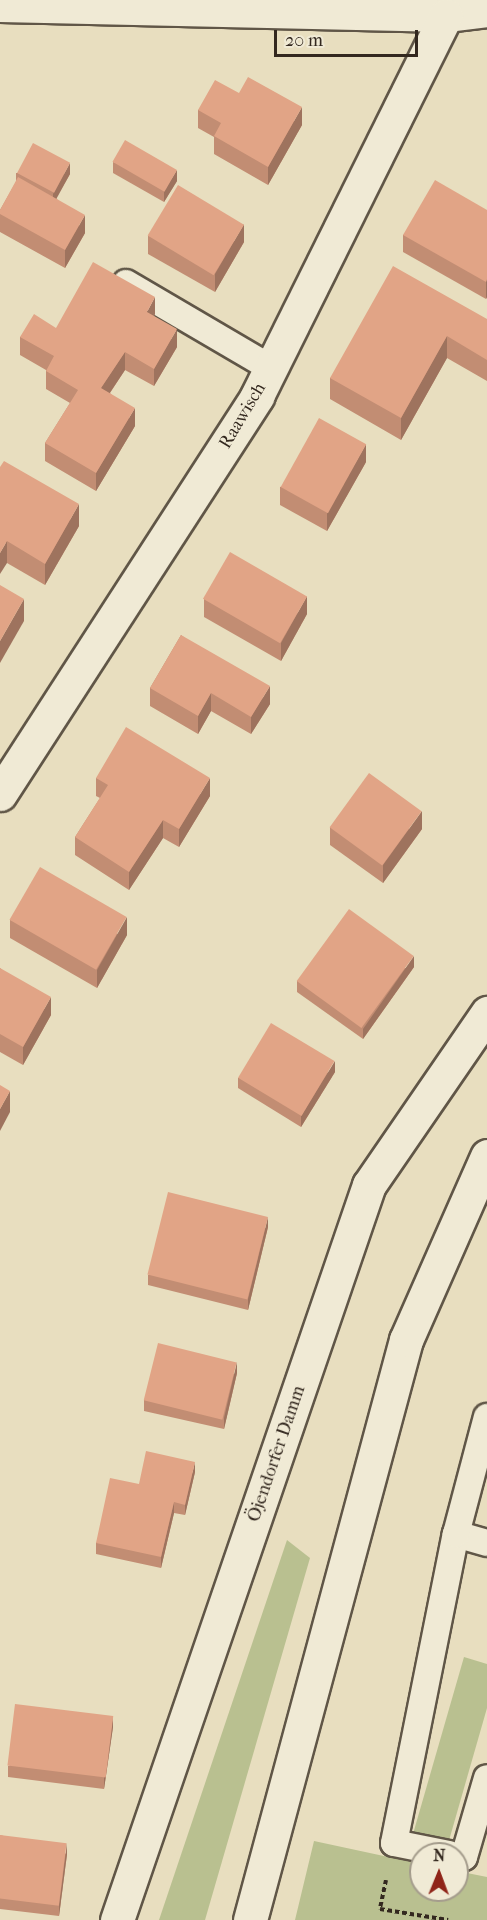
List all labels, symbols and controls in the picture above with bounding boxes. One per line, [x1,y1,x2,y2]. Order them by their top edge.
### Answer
scale bar [277,18,421,56]
text: 20 m [285,30,323,51]
street label: Raawisch [215,379,271,453]
street label: Öjendorfer Damm [244,1383,310,1525]
north arrow [409,1842,469,1902]
text: N [433,1846,446,1865]

